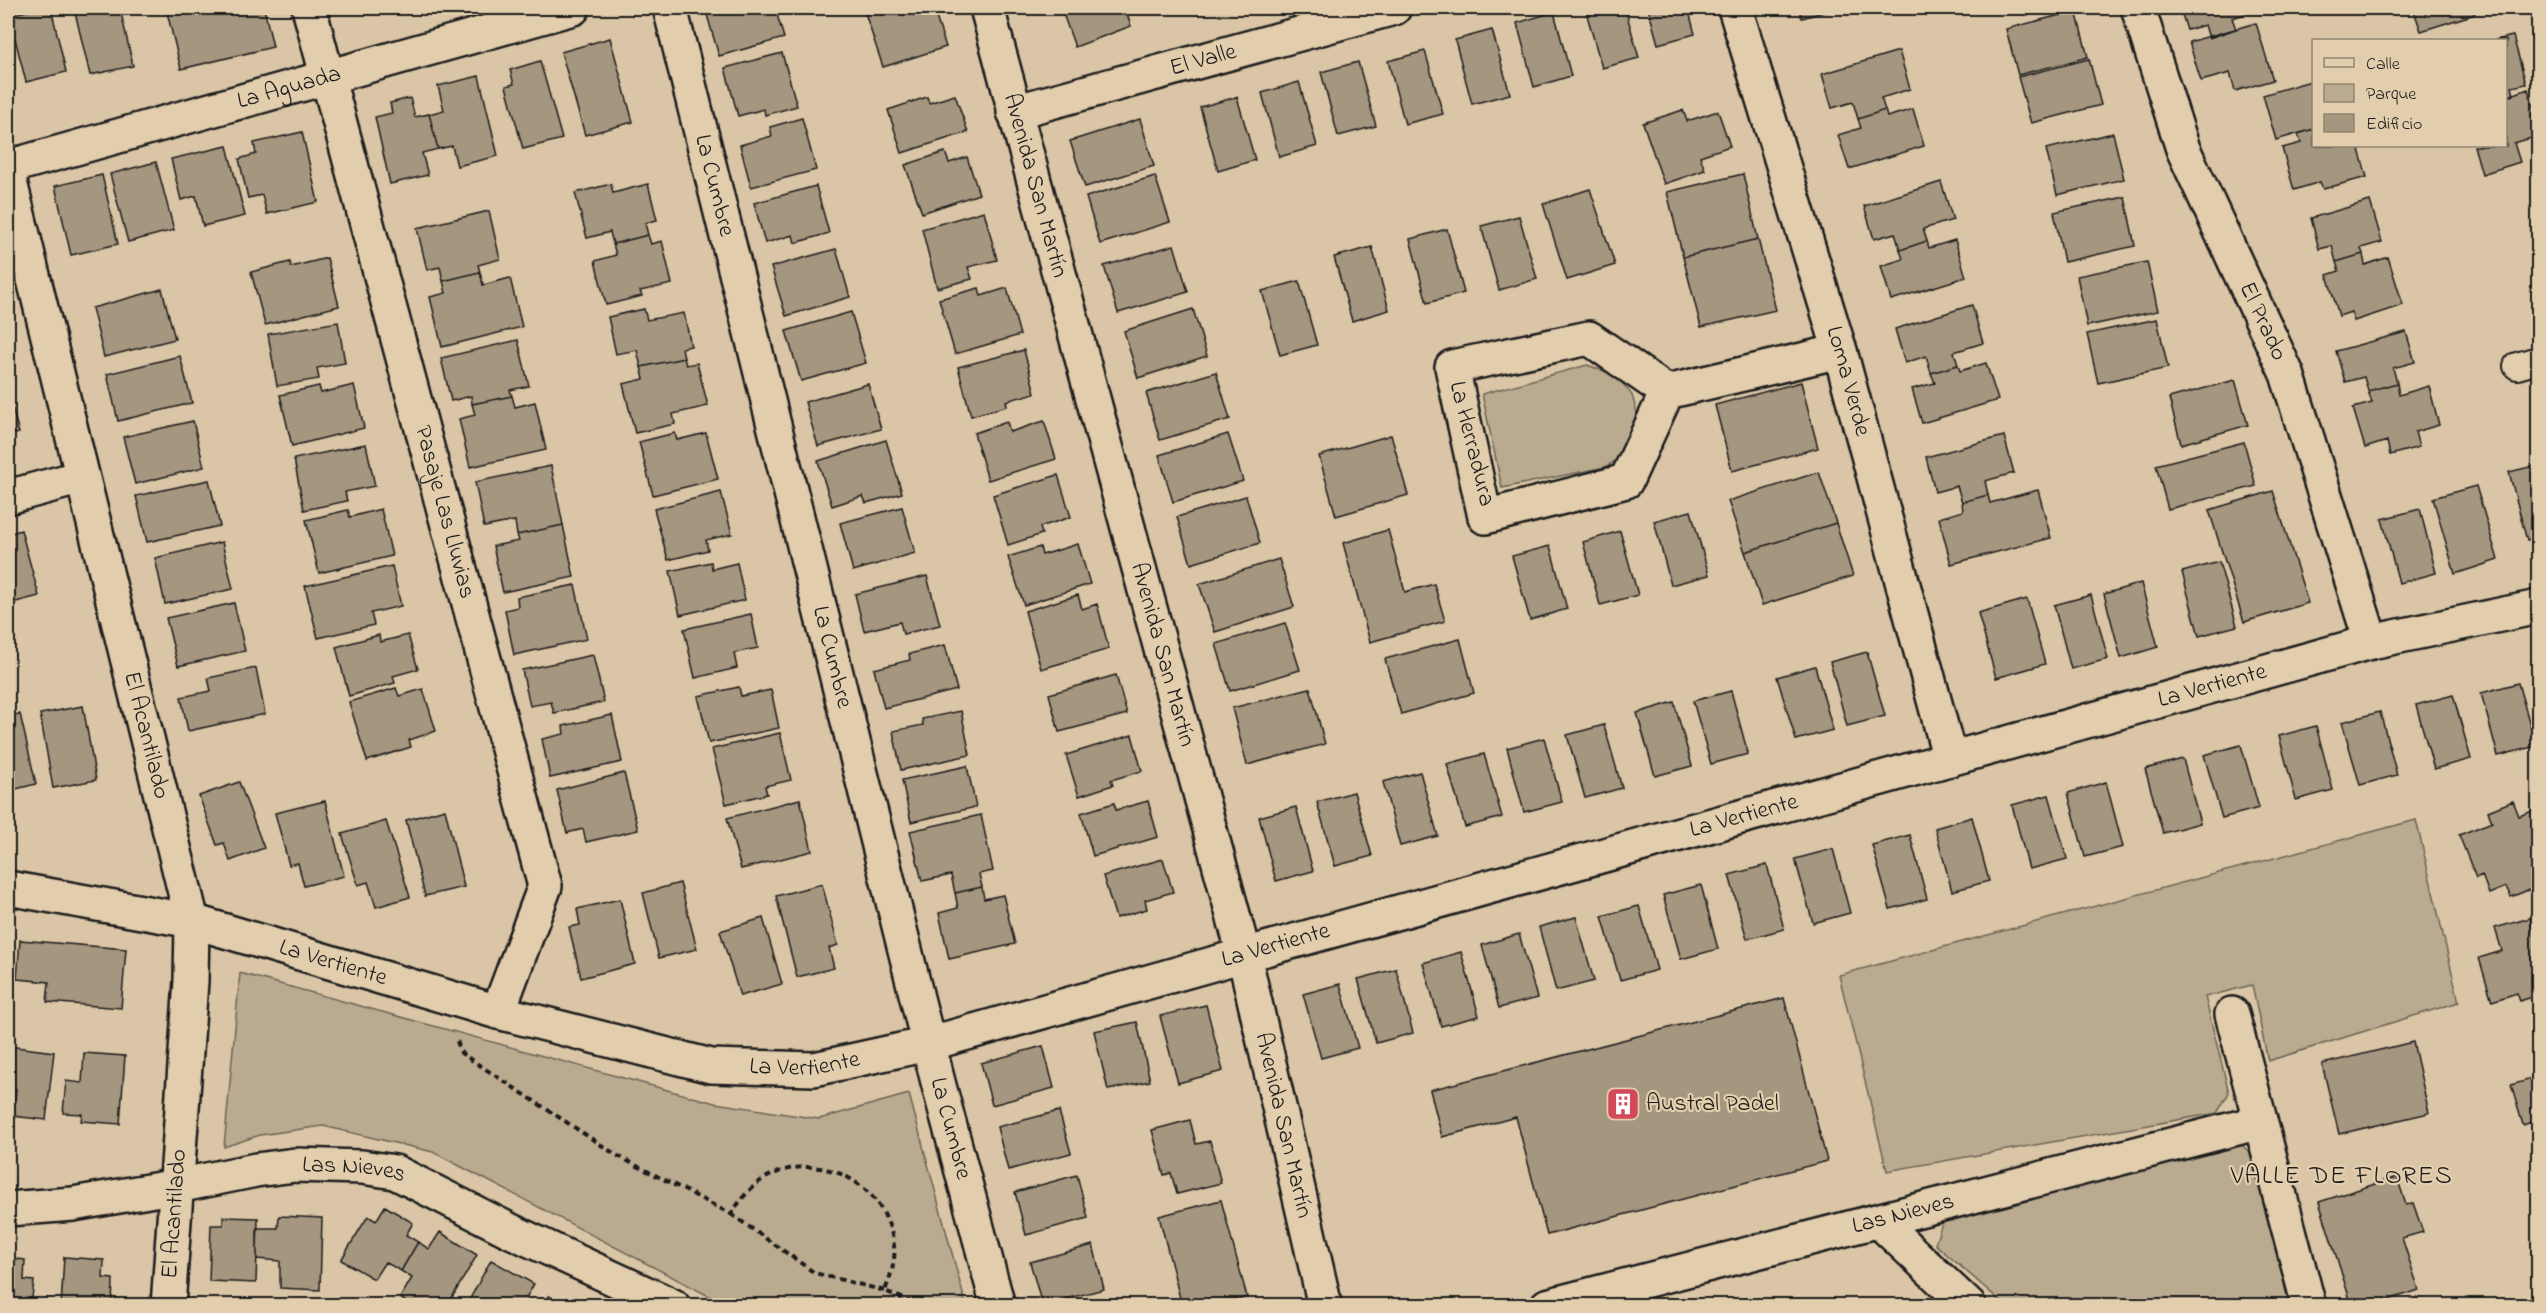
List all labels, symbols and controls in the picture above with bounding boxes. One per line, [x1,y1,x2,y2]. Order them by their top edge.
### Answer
street label: El Valle [1166,34,1241,86]
legend [2312,39,2507,147]
text: Calle [2366,52,2401,78]
street label: La Aguada [233,57,345,119]
text: Parque [2366,82,2417,108]
street label: Avenida San Martín [993,89,1077,282]
text: Edificio [2366,112,2422,138]
street label: La Cumbre [685,131,744,241]
street label: El Prado [2229,276,2296,367]
street label: Loma Verde [1816,322,1880,440]
street label: La Herradura [1439,378,1503,510]
street label: Pasaje Las Lluvias [405,422,484,602]
street label: Avenida San Martín [1121,559,1204,751]
street label: La Cumbre [802,602,862,712]
street label: La Vertiente [2154,654,2271,718]
street label: El Acantilado [114,668,179,803]
street label: La Vertiente [1686,784,1803,848]
street label: La Vertiente [1218,914,1334,978]
street label: La Vertiente [275,930,391,996]
street label: Avenida San Martín [1245,1029,1322,1222]
street label: La Vertiente [749,1042,864,1087]
street label: La Cumbre [920,1074,981,1184]
building icon: Austral Padel [1605,1086,1641,1122]
place label: Austral Padel [1646,1087,1779,1122]
street label: El Acantilado [153,1148,197,1280]
street label: Las Nieves [302,1148,413,1193]
district label: VALLE DE FLORES [2230,1158,2453,1196]
street label: Las Nieves [1848,1184,1958,1244]

